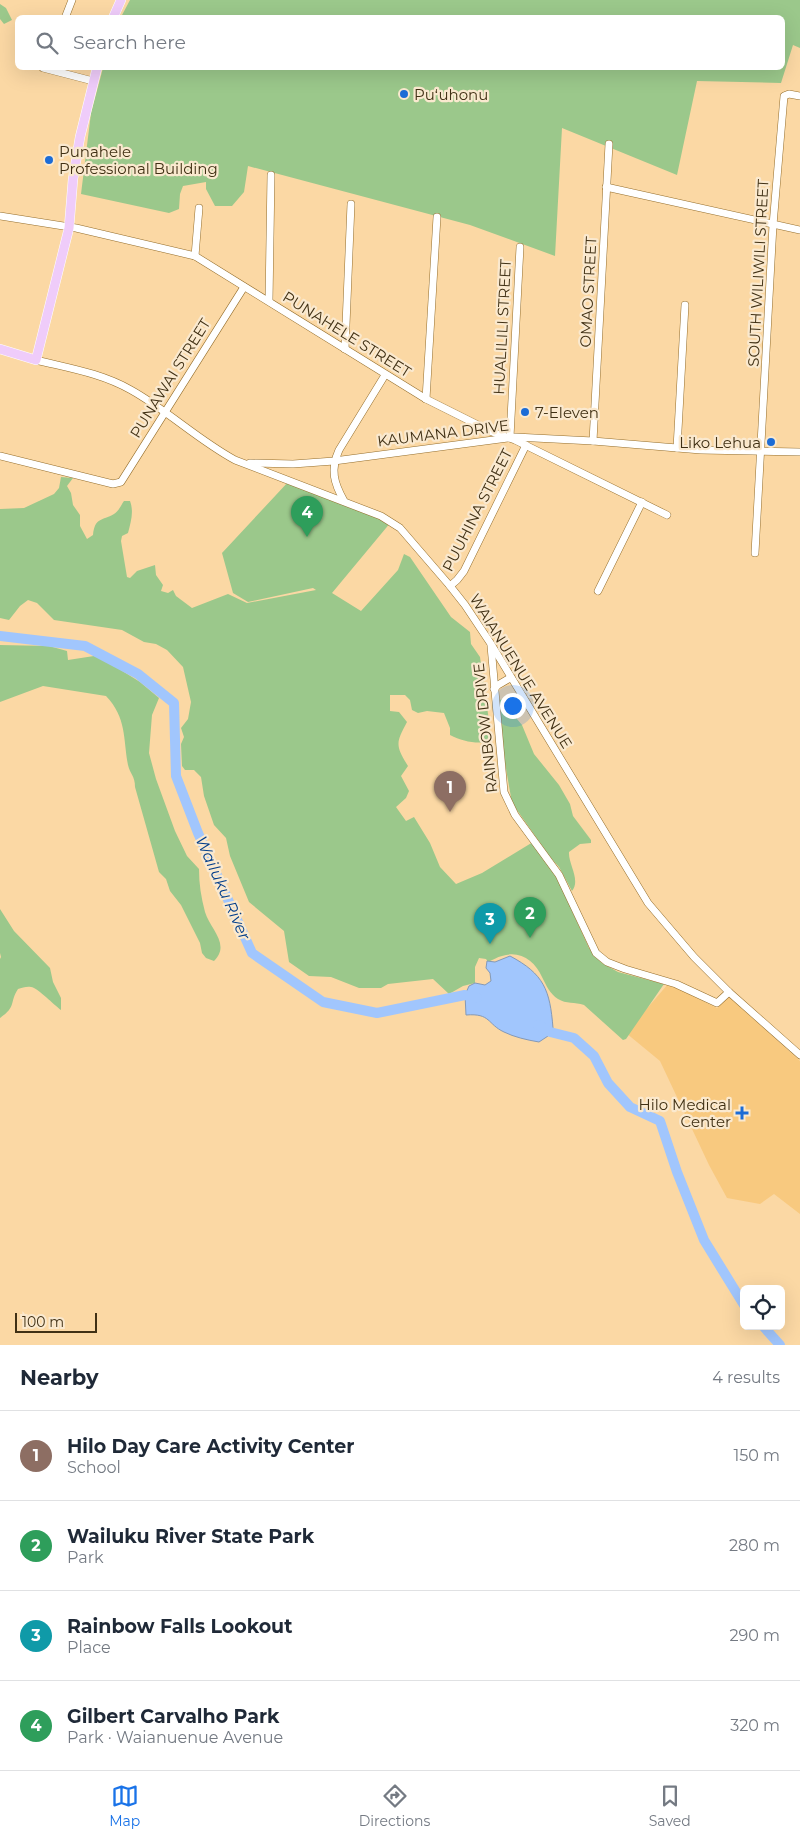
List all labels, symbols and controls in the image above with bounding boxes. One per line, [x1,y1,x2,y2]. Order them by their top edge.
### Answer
search box [15,15,785,70]
icon: search [33,29,61,57]
text: Search here [73,31,186,54]
place label: Puʻuhonu [414,85,488,104]
marker: Puʻuhonu [398,88,410,100]
place label: Punahele Professional Building [59,142,218,178]
marker: Punahele Professional Building [43,154,55,166]
street label: SOUTH WILIWILI STREET [744,178,772,367]
street label: OMAO STREET [576,236,600,348]
street label: HUALILILI STREET [489,258,515,395]
street label: PUNAHELE STREET [279,287,415,381]
street label: PUNAWAI STREET [126,314,215,441]
place label: 7-Eleven [535,403,599,422]
marker: 7-Eleven [519,406,531,418]
street label: KAUMANA DRIVE [376,415,510,451]
place label: Liko Lehua [679,433,761,452]
marker: Liko Lehua [765,436,777,448]
street label: PUUHINA STREET [438,445,516,575]
pin: 4 [291,496,323,537]
street label: WAIANUENUE AVENUE [466,590,576,752]
street label: RAINBOW DRIVE [469,662,501,794]
your location [500,693,526,719]
pin: 1 [434,771,466,812]
water label: Wailuku River [192,833,255,943]
pin: 2 [514,897,546,938]
pin: 3 [474,903,506,944]
place label: Hilo Medical Center [638,1095,731,1131]
marker: Hilo Medical Center [735,1106,749,1120]
map controls [740,1285,785,1330]
button: locate [740,1285,785,1330]
scale bar [15,1310,98,1333]
text: 100 m [22,1313,64,1331]
text: Nearby [20,1365,99,1390]
text: 4 results [712,1368,780,1387]
text: Hilo Day Care Activity Center [67,1435,355,1458]
text: 1 [33,1446,39,1465]
text: 150 m [733,1446,780,1465]
text: School [67,1458,121,1477]
text: Wailuku River State Park [67,1525,314,1548]
text: 2 [31,1536,41,1555]
text: 280 m [729,1536,780,1555]
text: Park [67,1548,104,1567]
text: Rainbow Falls Lookout [67,1615,292,1638]
text: 3 [31,1626,41,1645]
text: 290 m [729,1626,780,1645]
text: Place [67,1638,111,1657]
text: Gilbert Carvalho Park [67,1705,280,1728]
text: 4 [30,1716,42,1735]
text: 320 m [730,1716,780,1735]
text: Park · Waianuenue Avenue [67,1728,283,1747]
tab: Map [109,1782,140,1830]
tab: Directions [359,1782,430,1830]
tab: Saved [649,1782,691,1830]

